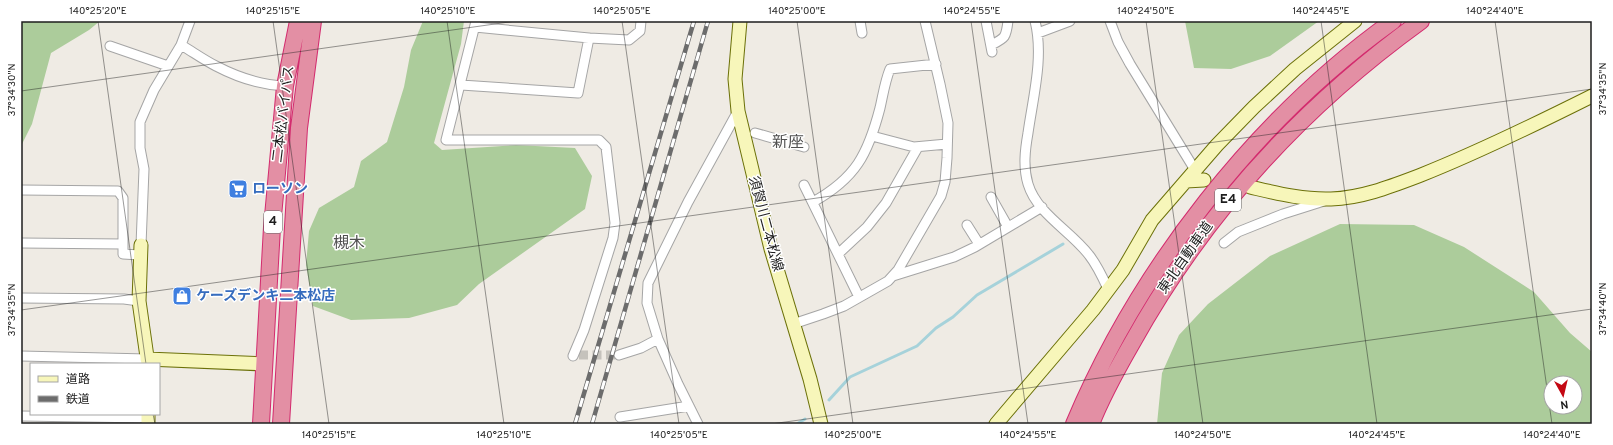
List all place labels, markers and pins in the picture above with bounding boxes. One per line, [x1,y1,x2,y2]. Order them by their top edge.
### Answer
supermarket icon: ローソン [227,178,249,200]
place label: ローソン [252,181,308,198]
shop icon: ケーズデンキ二本松店 [171,285,193,307]
place label: ケーズデンキ二本松店 [196,287,335,305]

